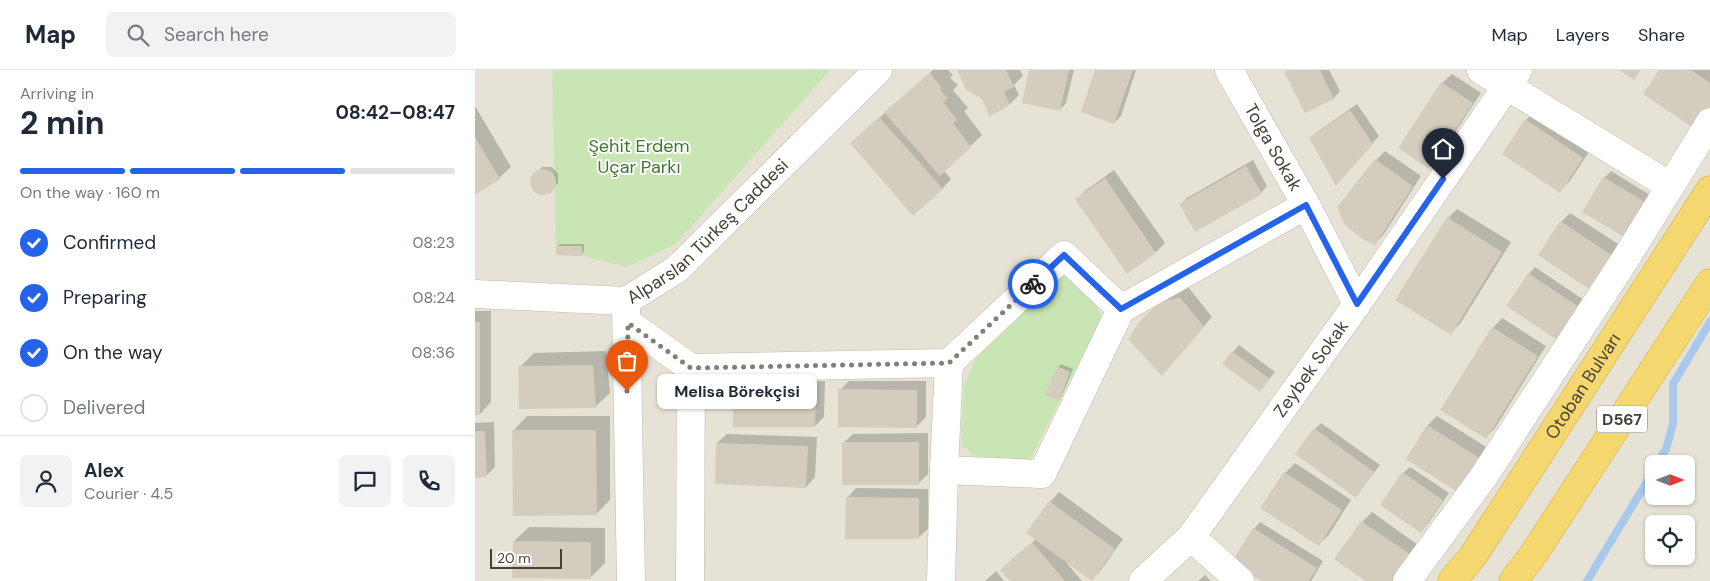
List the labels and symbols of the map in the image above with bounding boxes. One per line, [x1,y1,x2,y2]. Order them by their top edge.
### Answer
street label: Tolga Sokak [1239,99,1308,195]
pin [1422,128,1464,179]
park label: Şehit Erdem Uçar Parkı [588,134,690,179]
street label: Alparslan Türkeş Caddesi [622,153,794,309]
courier [1008,259,1058,309]
street label: Zeybek Sokak [1268,315,1354,422]
street label: Otoban Bulvarı [1540,328,1626,444]
pin [606,340,648,391]
callout: Melisa Börekçisi [657,374,817,408]
road number: D567 [1597,406,1647,432]
north arrow [1645,455,1695,505]
scale bar [490,546,563,569]

